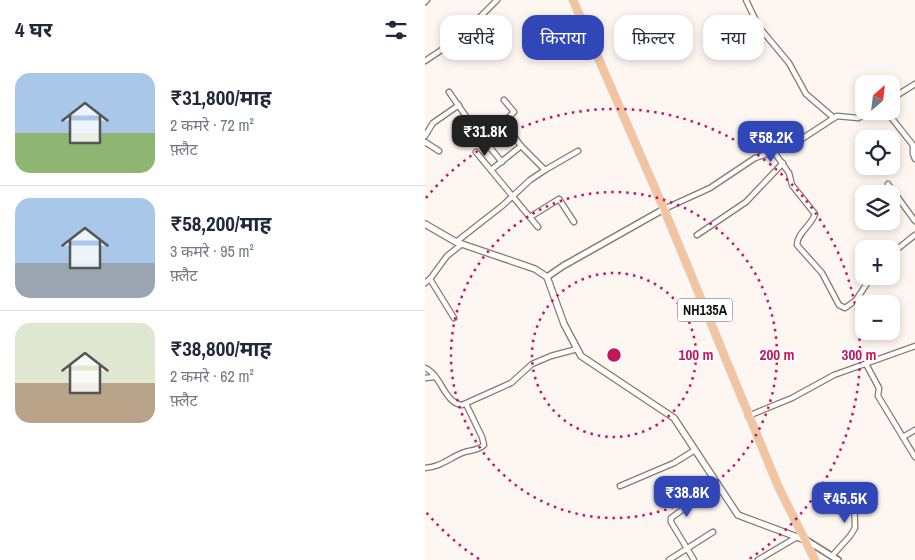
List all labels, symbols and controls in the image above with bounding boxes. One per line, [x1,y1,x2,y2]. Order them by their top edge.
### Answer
text: 4 घर [15,15,52,44]
chip: खरीदें [440,15,512,60]
chip: किराया [522,15,604,60]
chip: फ़िल्टर [614,15,693,60]
chip: नया [703,15,764,60]
icon: filters [382,16,410,44]
north arrow [855,75,900,120]
map controls [855,75,900,340]
text: ₹31,800/माह [170,83,271,112]
icon: home [55,93,115,153]
text: 2 कमरे · 72 m² [170,114,254,136]
pin: ₹31.8K [444,114,526,157]
text: ₹31.8K [463,120,507,142]
pin: ₹58.2K [730,120,812,163]
text: ₹58.2K [749,126,793,148]
button: locate [855,130,900,175]
text: फ़्लैट [170,138,198,160]
button: layers [855,185,900,230]
text: ₹58,200/माह [170,209,271,238]
icon: home [55,218,115,278]
text: 3 कमरे · 95 m² [170,240,254,262]
button: + [855,240,900,285]
text: फ़्लैट [170,264,198,286]
button: − [855,295,900,340]
road number: NH135A [677,298,733,322]
text: ₹38,800/माह [170,334,271,363]
icon: home [55,343,115,403]
text: 100 m [679,344,713,365]
text: 200 m [760,344,794,365]
text: 300 m [842,344,876,365]
centre of rings [605,346,623,364]
text: 2 कमरे · 62 m² [170,365,254,387]
text: फ़्लैट [170,389,198,411]
pin: ₹38.8K [646,476,728,518]
text: ₹38.8K [665,481,709,503]
pin: ₹45.5K [804,482,886,524]
text: ₹45.5K [823,487,867,509]

